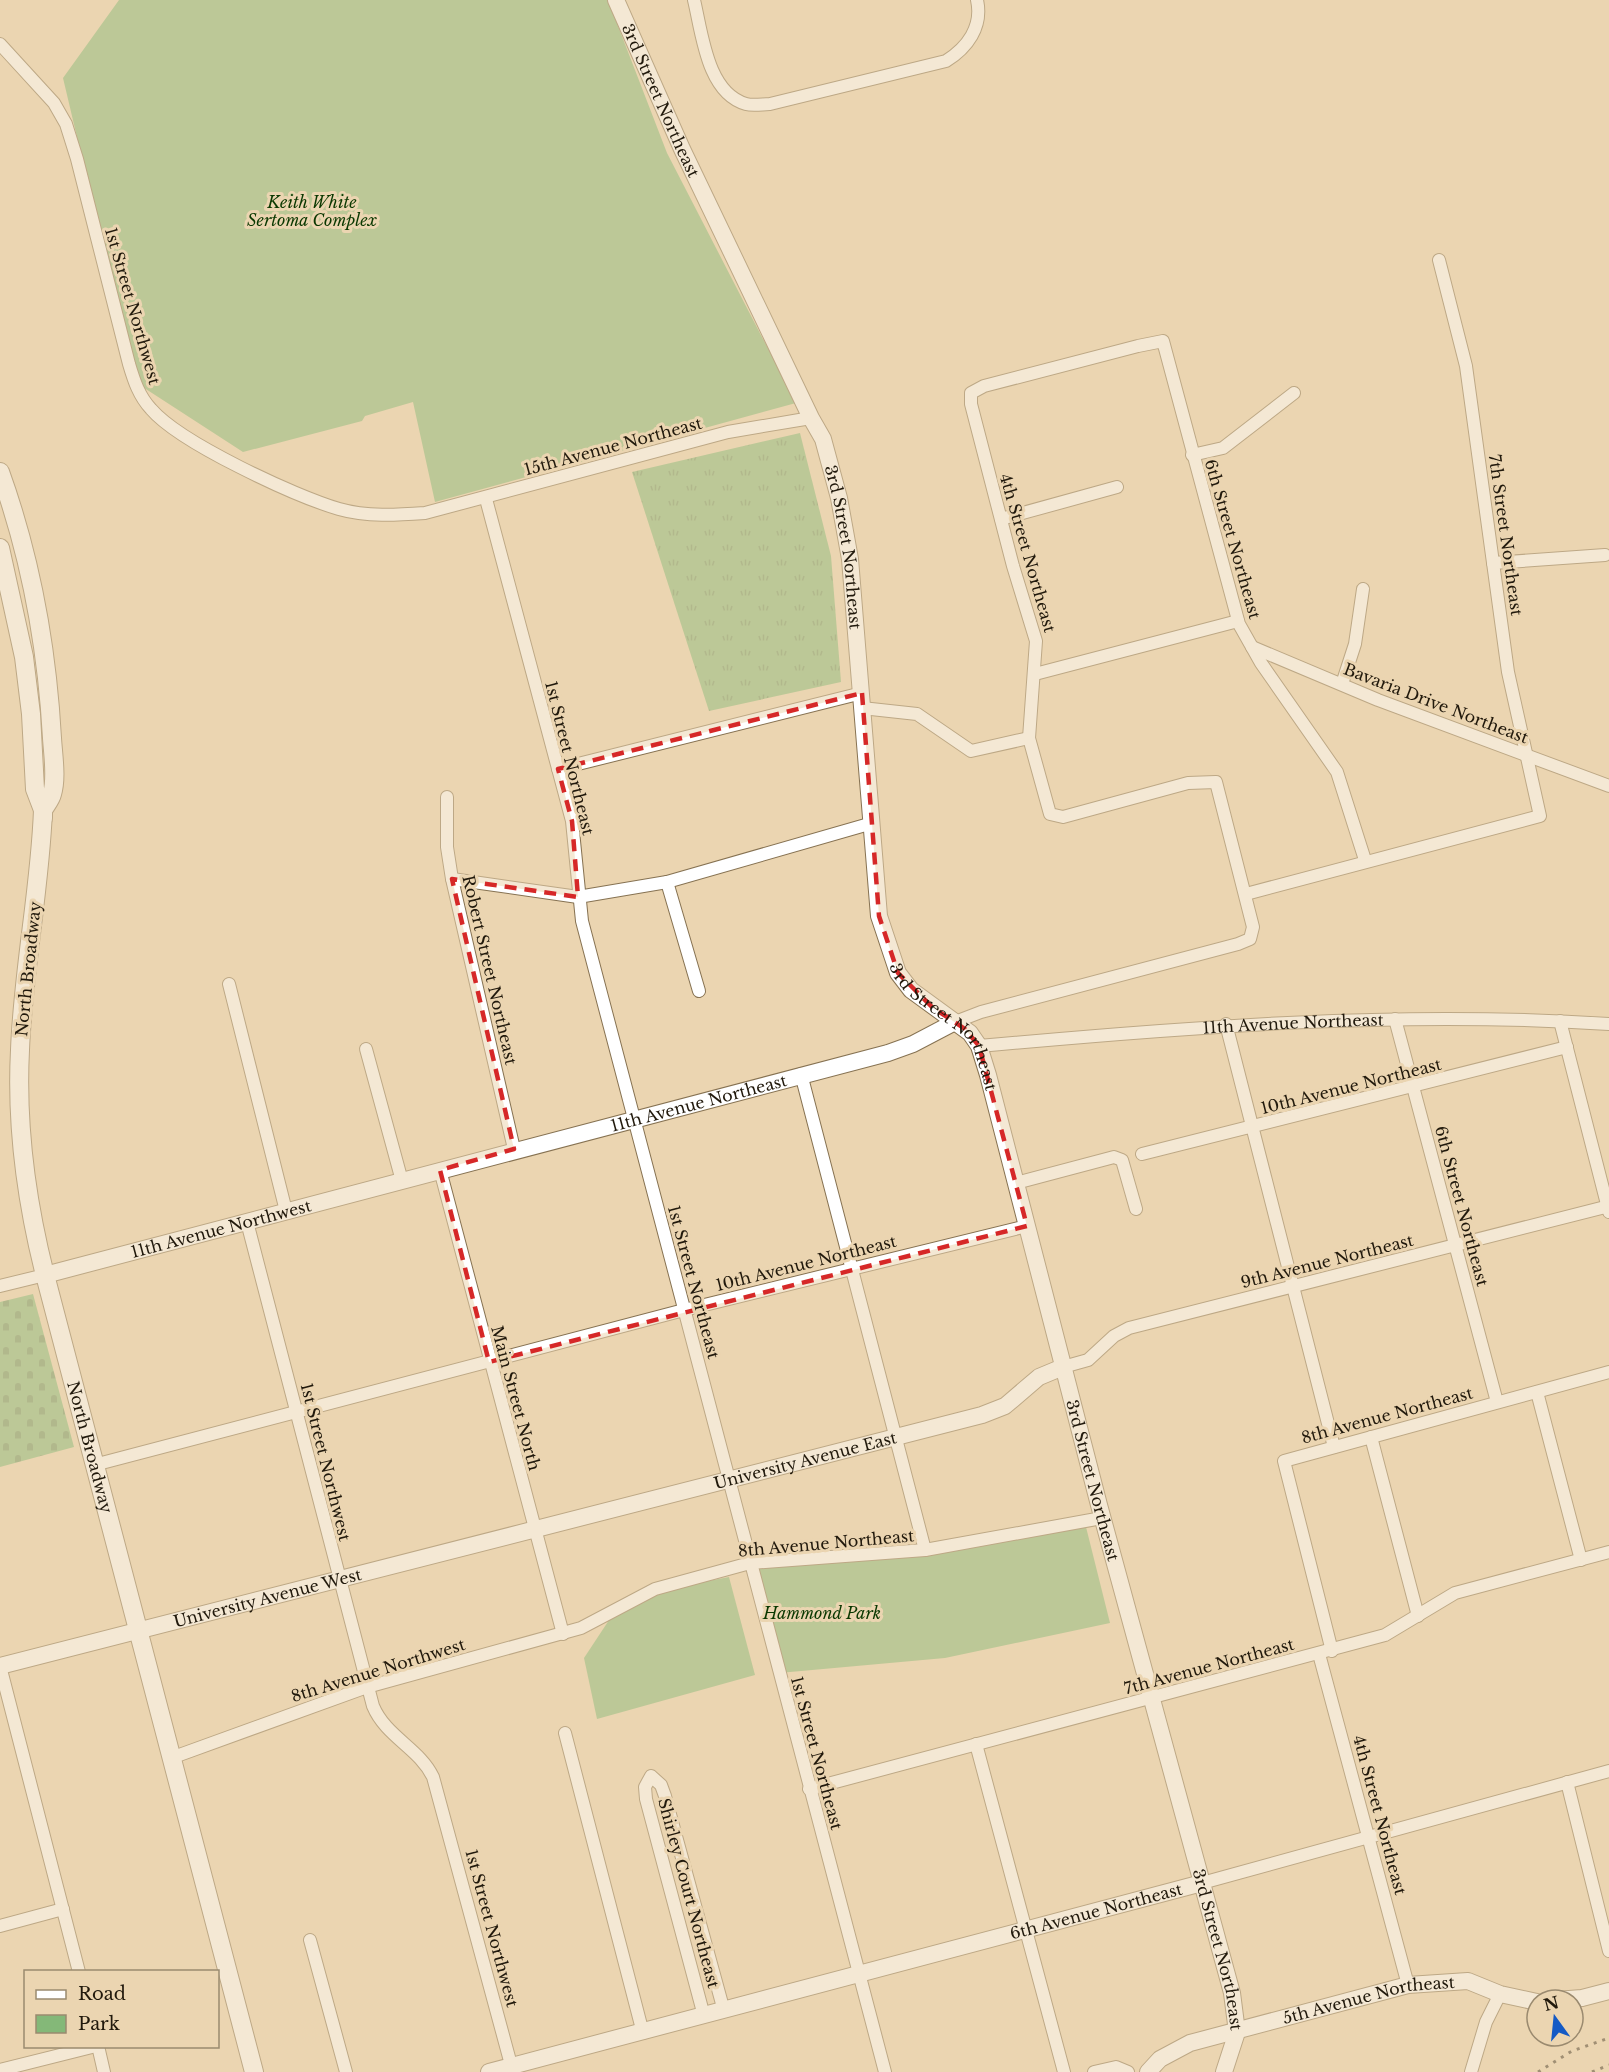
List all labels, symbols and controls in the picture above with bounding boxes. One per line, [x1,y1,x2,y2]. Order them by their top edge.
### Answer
street label: 3rd Street Northeast [618,21,704,180]
park label: Keith White Sertoma Complex [247,192,378,230]
street label: 1st Street Northwest [101,225,165,387]
street label: 15th Avenue Northeast [522,413,704,479]
street label: 7th Street Northeast [1485,453,1527,617]
street label: 6th Street Northeast [1201,457,1265,621]
street label: 3rd Street Northeast [821,463,866,630]
street label: 4th Street Northeast [996,471,1060,635]
street label: Bavaria Drive Northeast [1341,658,1531,748]
street label: 1st Street Northeast [541,679,599,837]
street label: Robert Street Northeast [458,873,522,1067]
street label: North Broadway [11,900,45,1038]
street label: 3rd Street Northeast [885,960,1002,1093]
street label: 11th Avenue Northeast [1202,1010,1384,1038]
street label: 10th Avenue Northeast [1259,1054,1443,1118]
street label: 11th Avenue Northeast [608,1070,789,1136]
street label: 6th Street Northeast [1431,1124,1493,1288]
street label: 11th Avenue Northwest [129,1195,313,1262]
street label: 1st Street Northeast [664,1203,724,1361]
street label: 9th Avenue Northeast [1239,1230,1415,1292]
street label: 10th Avenue Northeast [714,1231,898,1295]
street label: Main Street North [487,1323,545,1473]
street label: North Broadway [63,1379,117,1516]
street label: 1st Street Northwest [297,1381,355,1543]
street label: 8th Avenue Northeast [1299,1382,1475,1448]
street label: 3rd Street Northeast [1062,1397,1124,1563]
street label: University Avenue East [712,1427,899,1493]
street label: 8th Avenue Northeast [737,1525,915,1561]
street label: University Avenue West [171,1564,364,1631]
park label: Hammond Park [762,1603,881,1623]
street label: 8th Avenue Northwest [289,1634,467,1706]
street label: 7th Avenue Northeast [1122,1634,1296,1698]
street label: 1st Street Northeast [787,1674,847,1832]
street label: 4th Street Northeast [1349,1733,1411,1897]
street label: Shirley Court Northeast [654,1796,724,1990]
street label: 1st Street Northwest [461,1847,523,2009]
street label: 3rd Street Northeast [1189,1867,1247,2032]
street label: 6th Avenue Northeast [1008,1879,1184,1943]
legend [24,1970,219,2048]
street label: 5th Avenue Northeast [1280,1972,1455,2028]
text: Road [78,1983,126,2005]
north arrow [1525,1988,1585,2048]
text: N [1541,1992,1561,2015]
text: Park [78,2013,120,2035]

